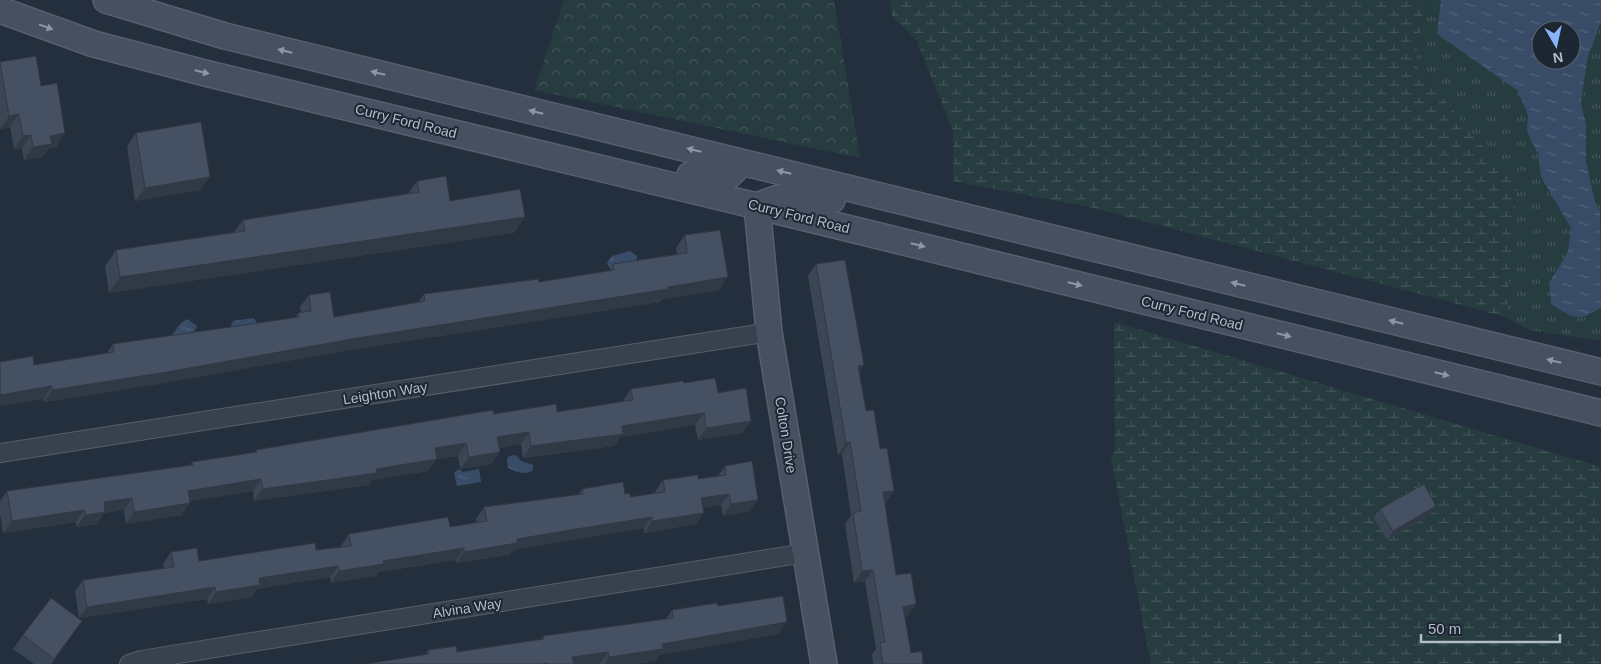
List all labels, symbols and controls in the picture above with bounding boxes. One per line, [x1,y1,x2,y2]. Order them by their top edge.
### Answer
north arrow [1531,20,1581,70]
one-way arrow [39,23,54,31]
one-way arrow [278,47,293,55]
text: N [1552,49,1564,67]
one-way arrow [194,68,209,76]
one-way arrow [370,69,385,77]
street label: Curry Ford Road [353,101,459,141]
one-way arrow [528,108,543,116]
one-way arrow [686,146,701,154]
one-way arrow [776,168,791,176]
street label: Curry Ford Road [746,196,852,236]
one-way arrow [910,241,925,249]
one-way arrow [1230,279,1245,287]
one-way arrow [1068,280,1083,288]
street label: Curry Ford Road [1139,293,1245,333]
one-way arrow [1388,318,1403,326]
one-way arrow [1277,331,1292,339]
one-way arrow [1546,357,1561,365]
one-way arrow [1434,370,1449,378]
street label: Leighton Way [342,378,428,408]
street label: Colton Drive [772,396,800,475]
street label: Alvina Way [431,595,503,621]
scale bar [1421,612,1560,644]
text: 50 m [1428,620,1461,637]

